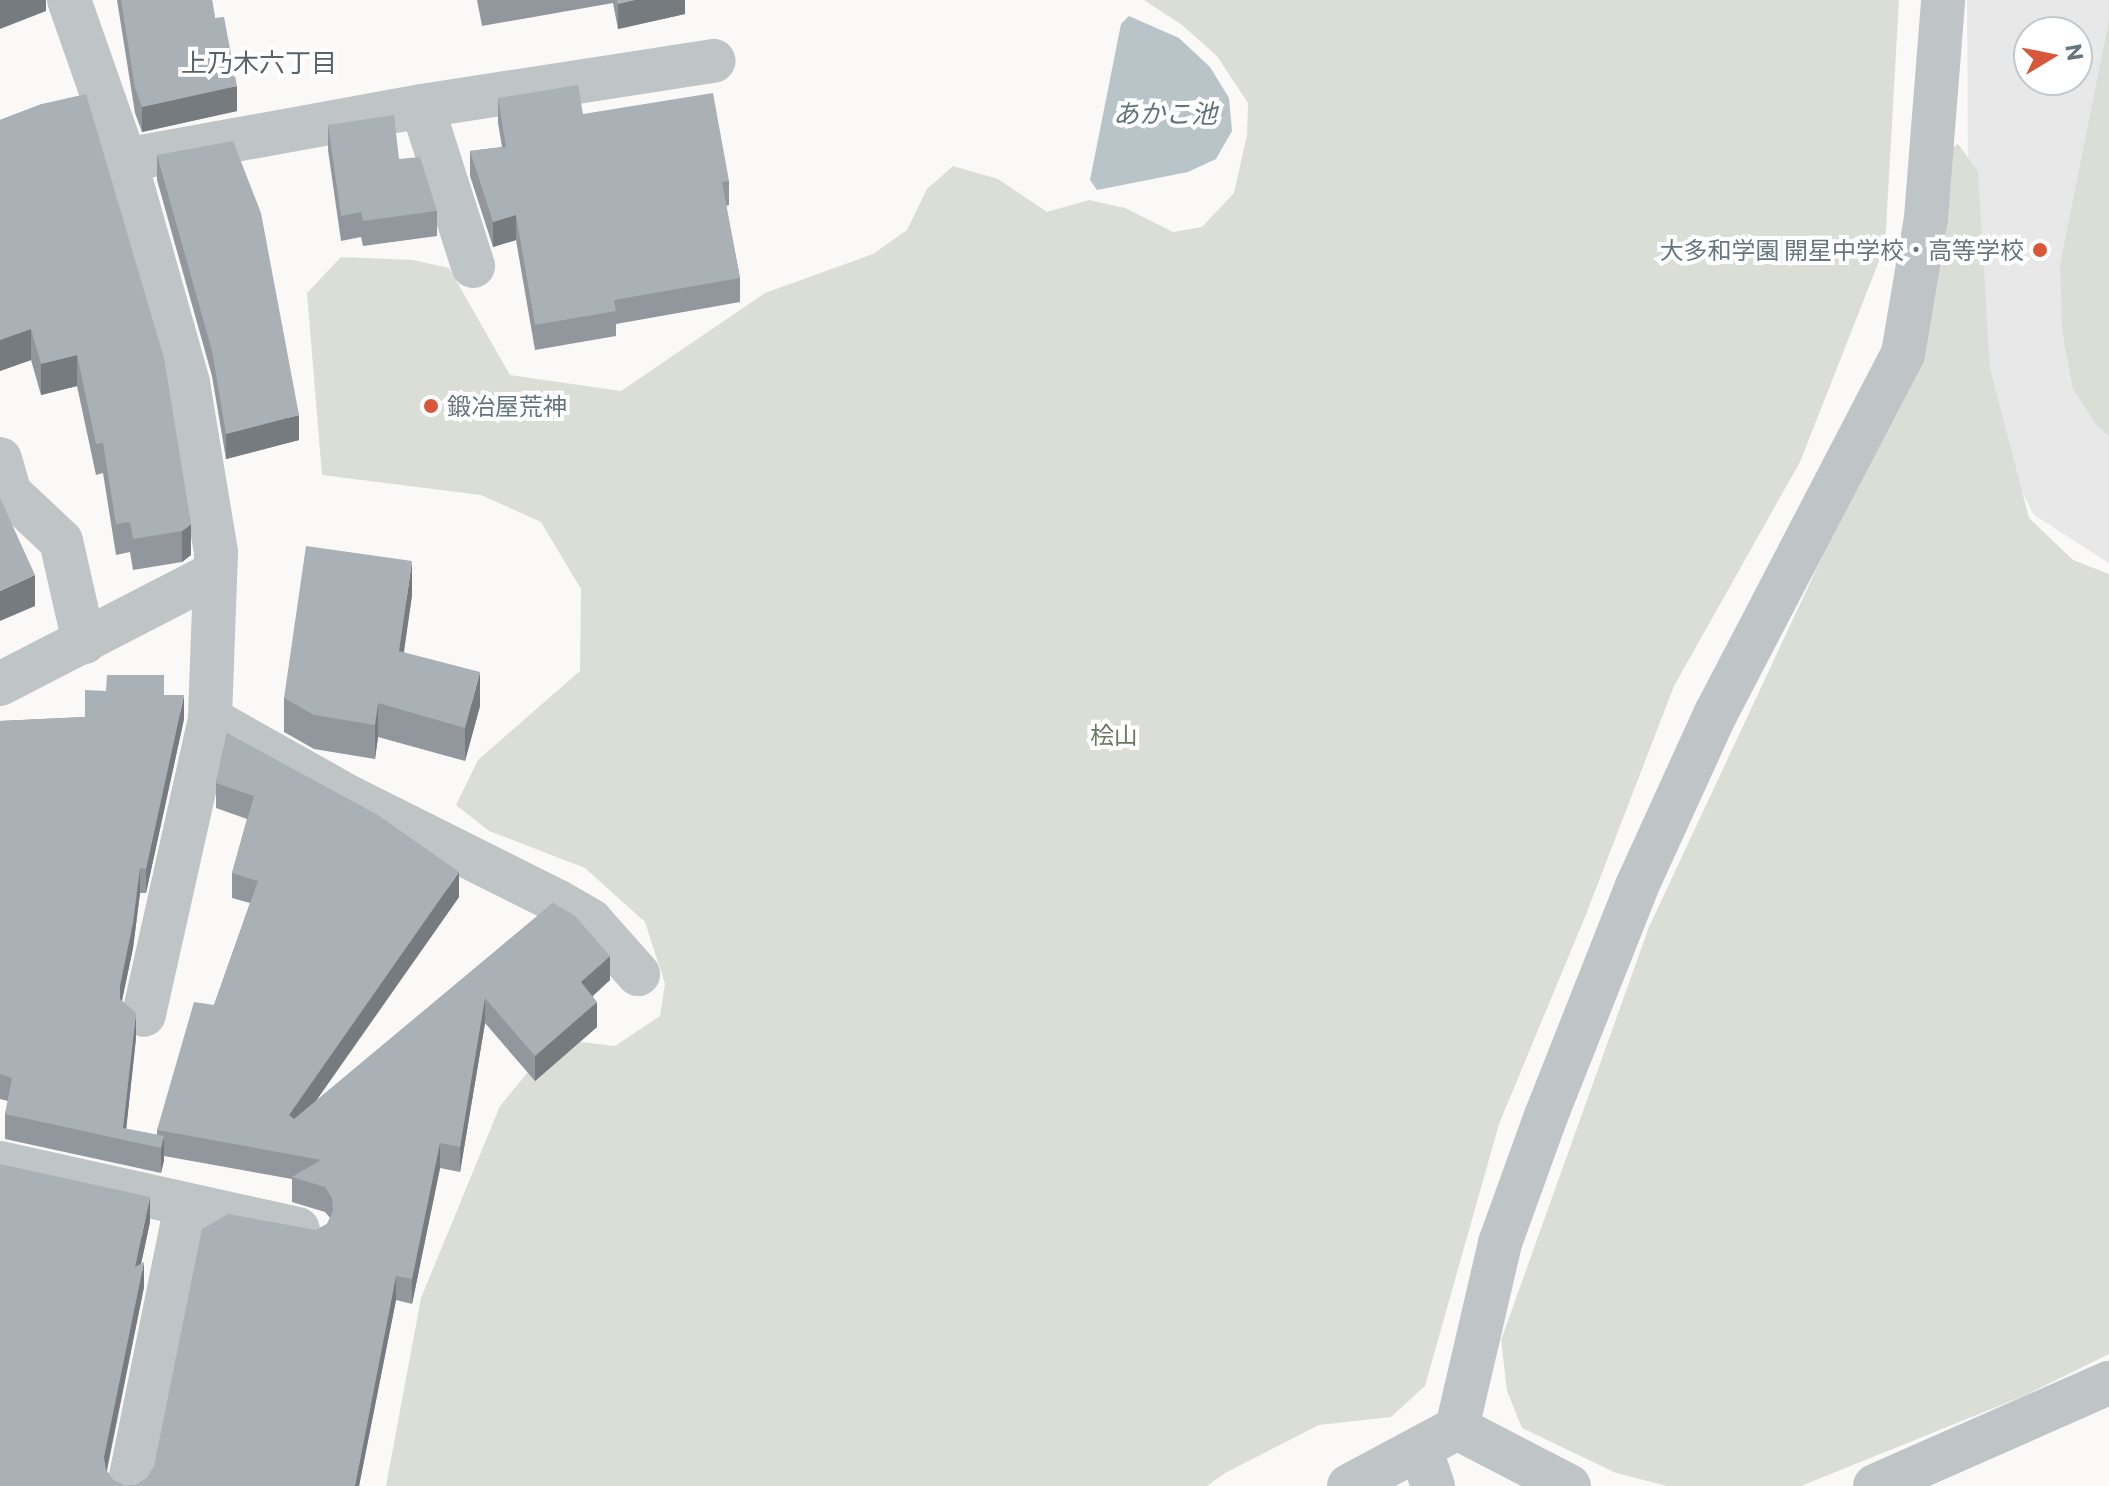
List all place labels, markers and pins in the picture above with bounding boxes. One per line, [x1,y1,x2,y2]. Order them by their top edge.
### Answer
place label: 大多和学園 開星中学校・高等学校 [1659,236,2024,264]
marker: 大多和学園 開星中学校・高等学校 [2031,241,2049,259]
place label: 鍛冶屋荒神 [447,392,567,420]
marker: 鍛冶屋荒神 [422,397,440,415]

